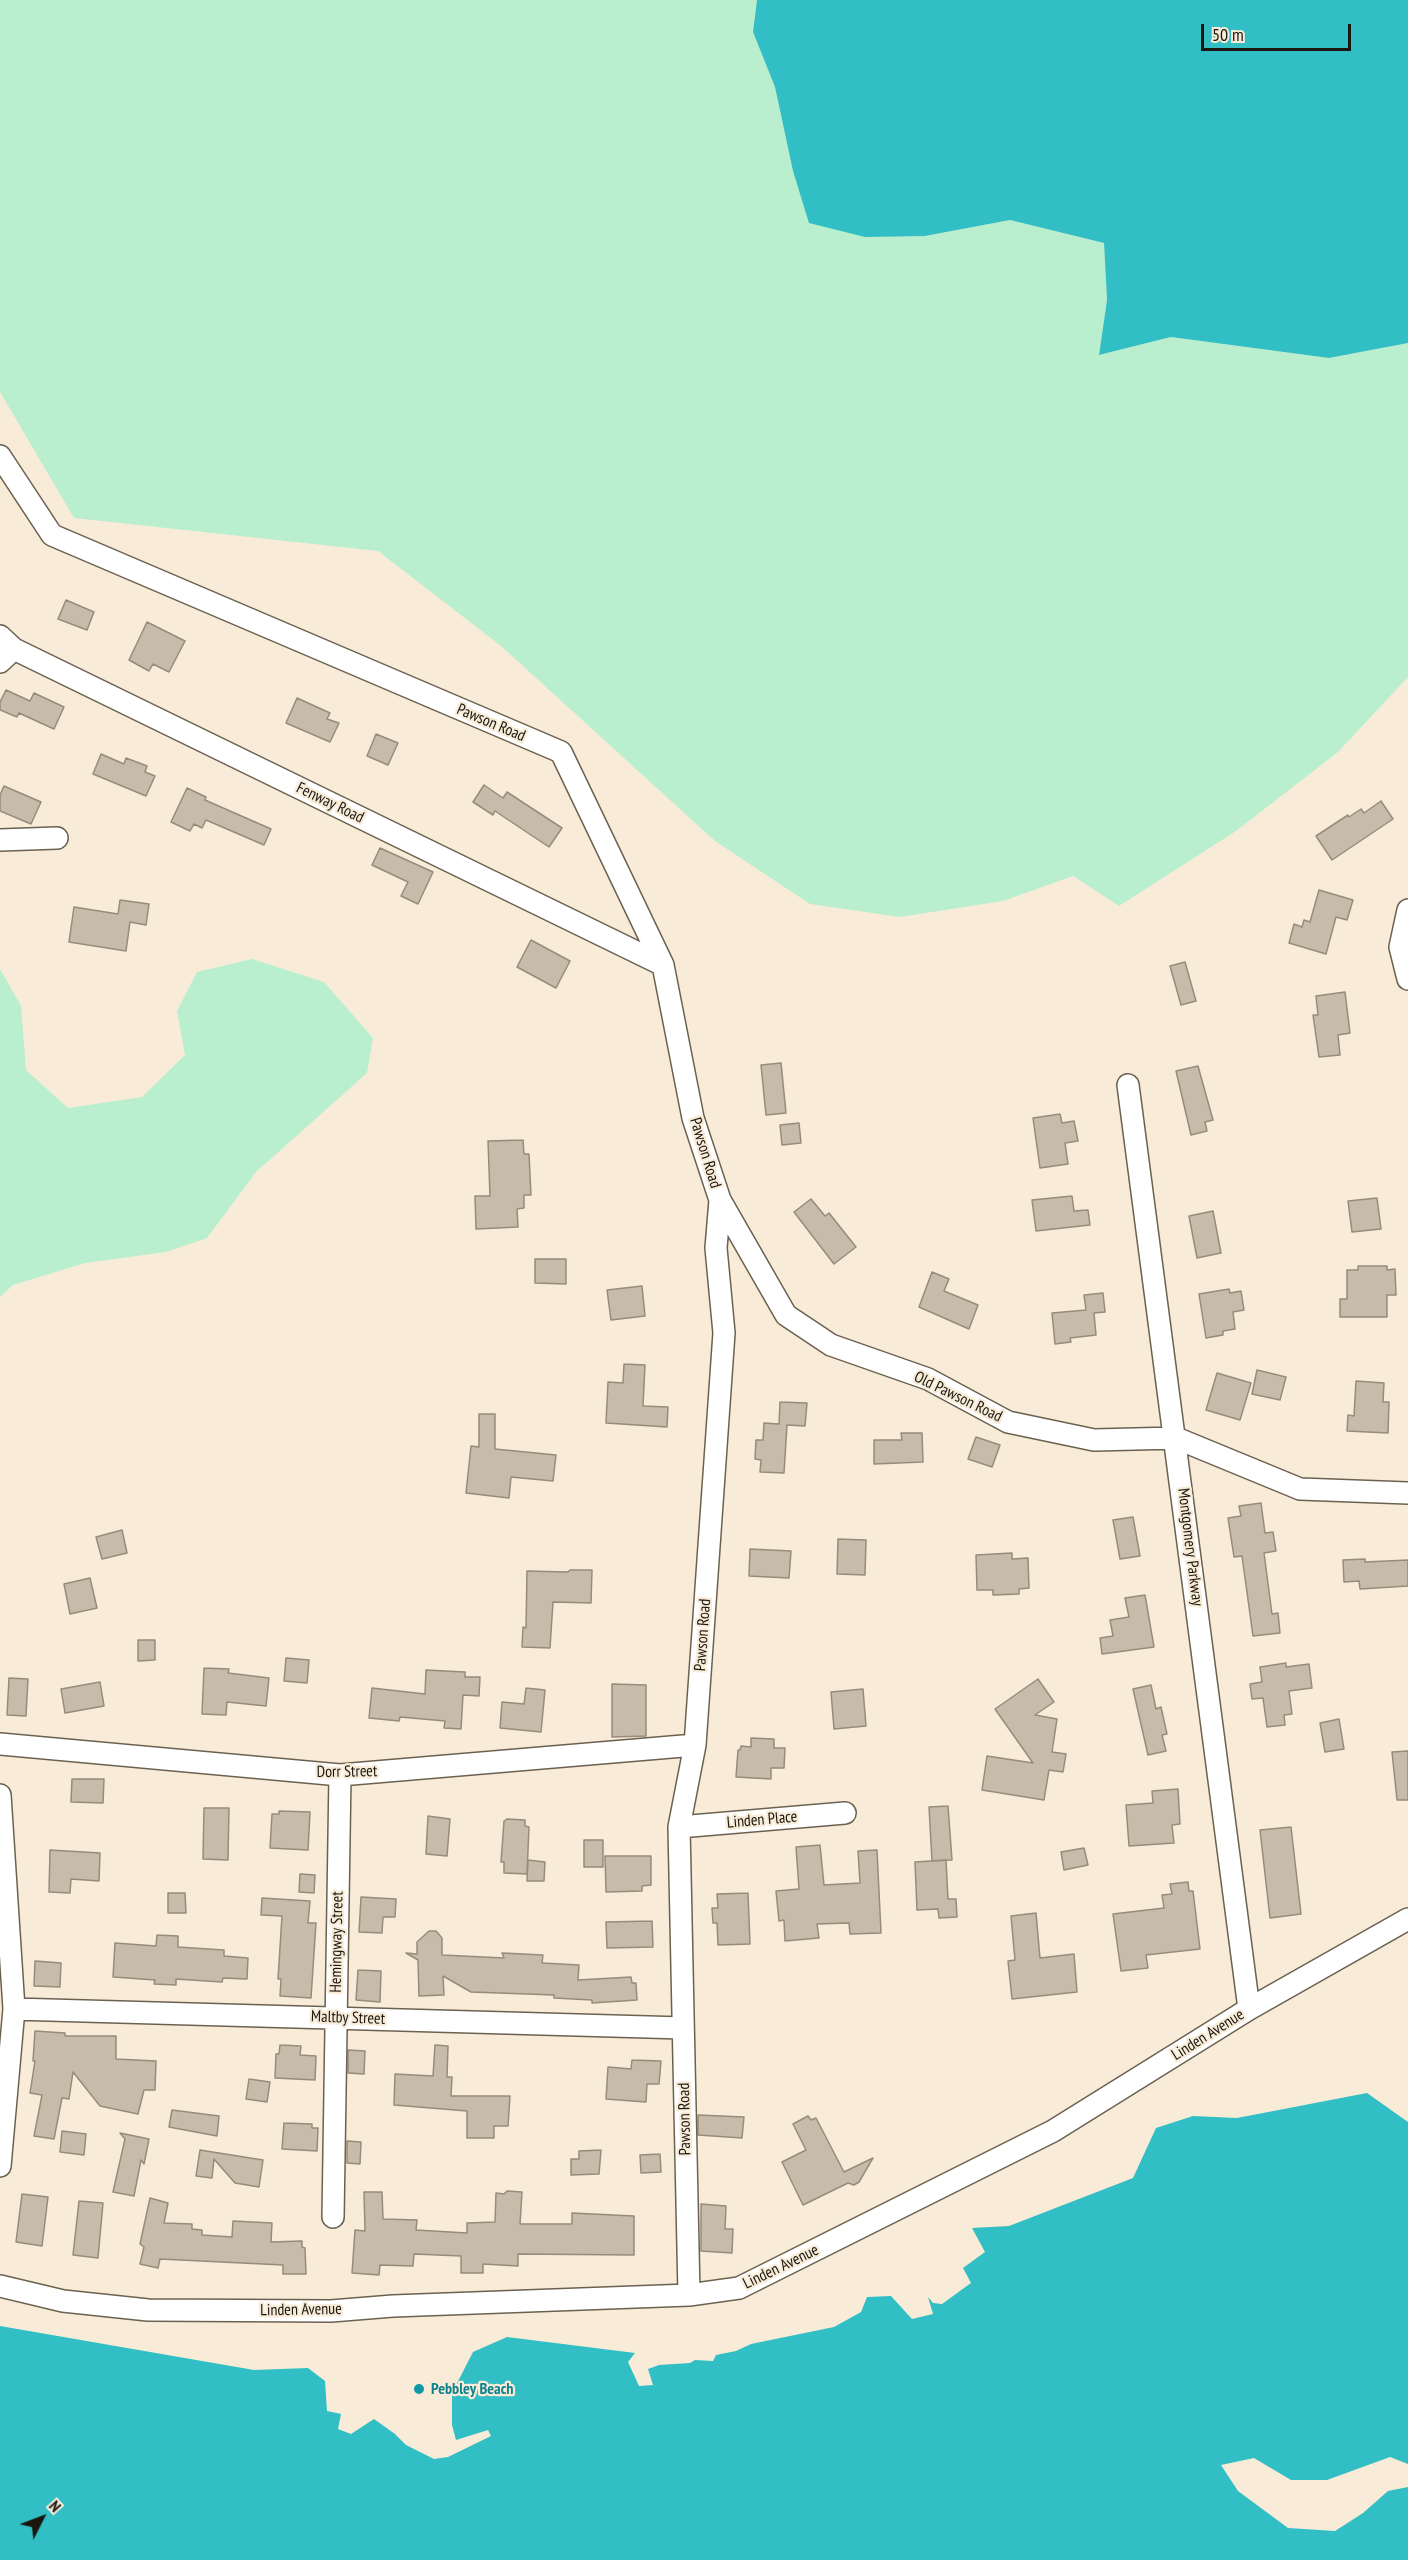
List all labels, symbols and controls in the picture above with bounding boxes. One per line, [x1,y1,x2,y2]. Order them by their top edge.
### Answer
scale bar [1204,12,1354,50]
text: 50 m [1212,23,1244,46]
street label: Pawson Road [454,700,528,746]
street label: Fenway Road [293,778,367,828]
street label: Pawson Road [685,1115,725,1191]
street label: Old Pawson Road [911,1367,1005,1427]
street label: Montgomery Parkway [1173,1487,1207,1607]
street label: Pawson Road [691,1598,715,1672]
street label: Dorr Street [317,1762,377,1782]
street label: Linden Place [726,1807,798,1833]
street label: Hemingway Street [327,1891,347,1993]
street label: Linden Avenue [1168,2005,1248,2065]
street label: Maltby Street [311,2007,385,2029]
street label: Pawson Road [675,2083,695,2155]
street label: Linden Avenue [740,2240,822,2294]
street label: Linden Avenue [260,2300,342,2320]
place label: Pebbley Beach [431,2379,514,2399]
marker: Pebbley Beach [412,2382,426,2396]
north arrow [12,2488,72,2548]
text: N [45,2496,66,2516]

